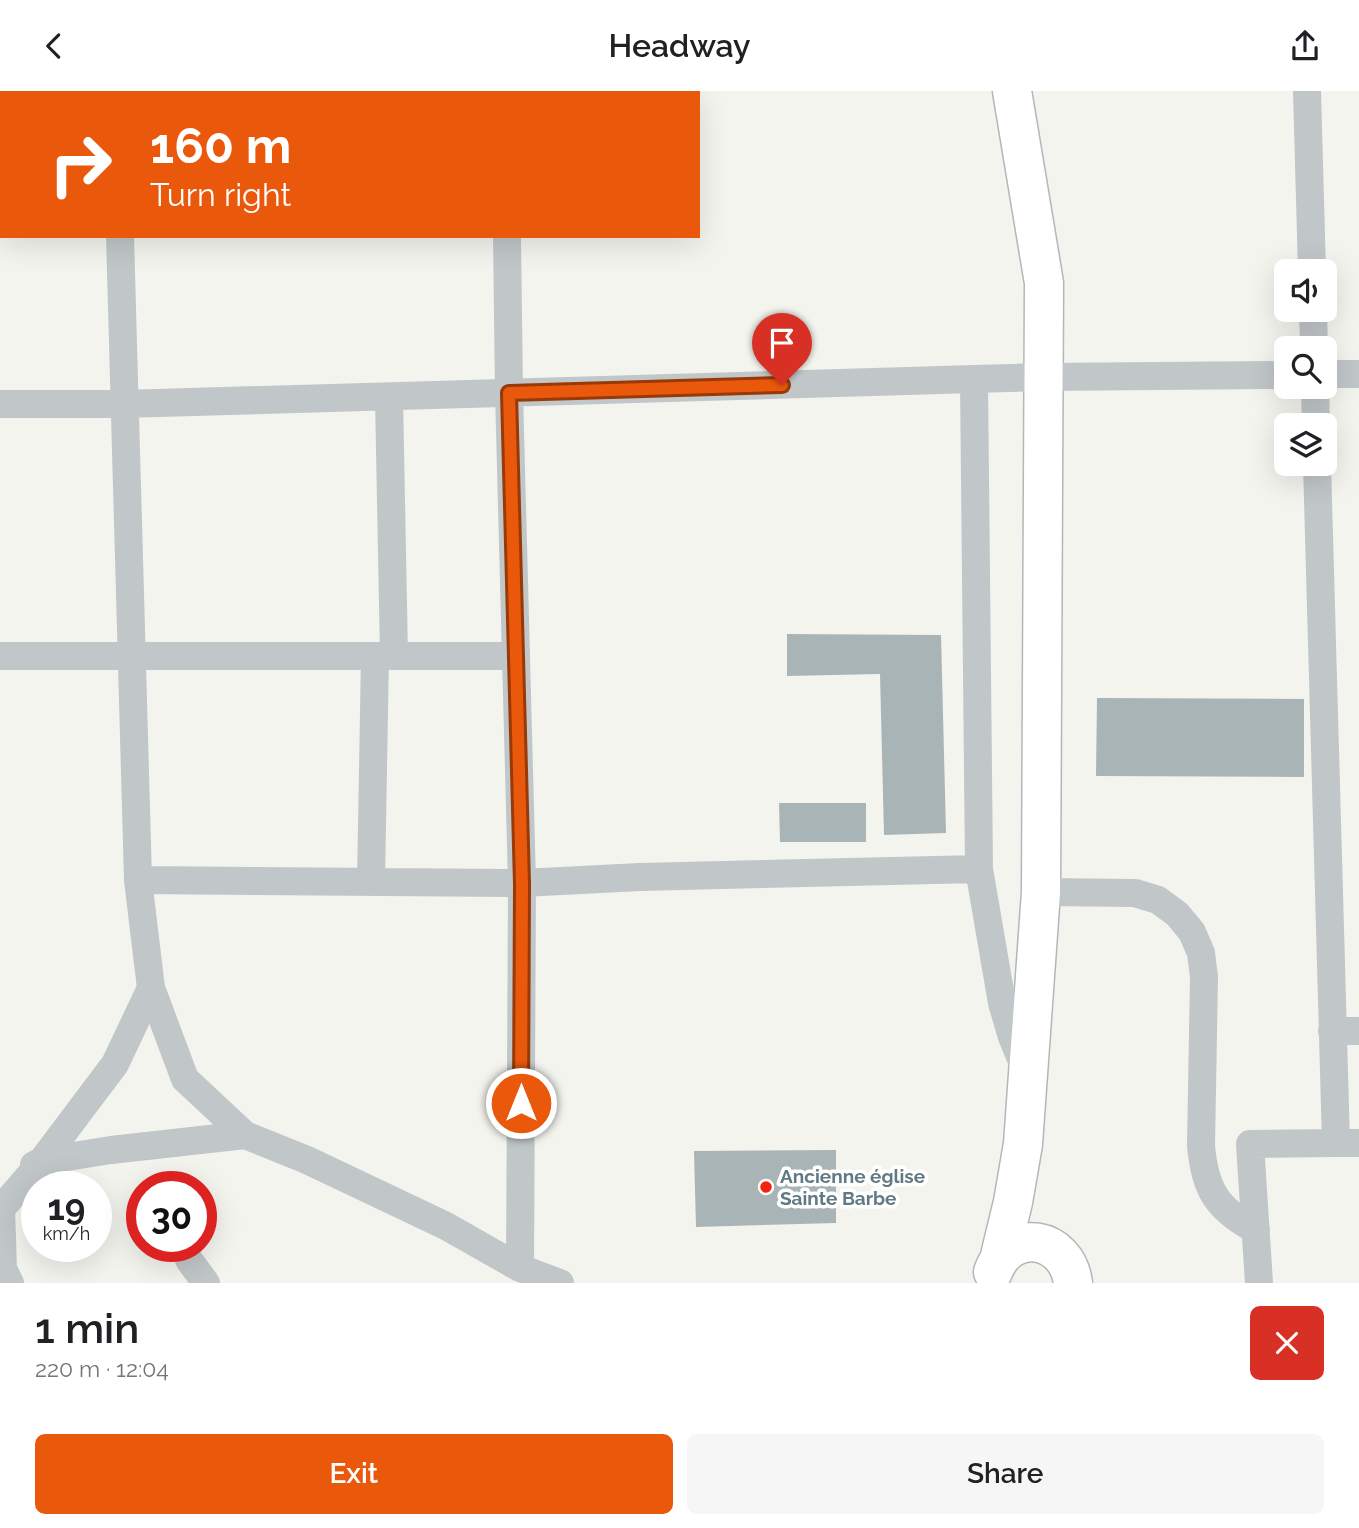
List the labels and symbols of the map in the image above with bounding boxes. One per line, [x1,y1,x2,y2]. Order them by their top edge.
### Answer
pin [752,313,812,385]
position arrow [484,1066,558,1140]
place label: Ancienne église Sainte Barbe [780,1165,925,1209]
speed limit sign: 30 [126,1171,217,1262]
marker: Ancienne église Sainte Barbe [758,1179,774,1195]

